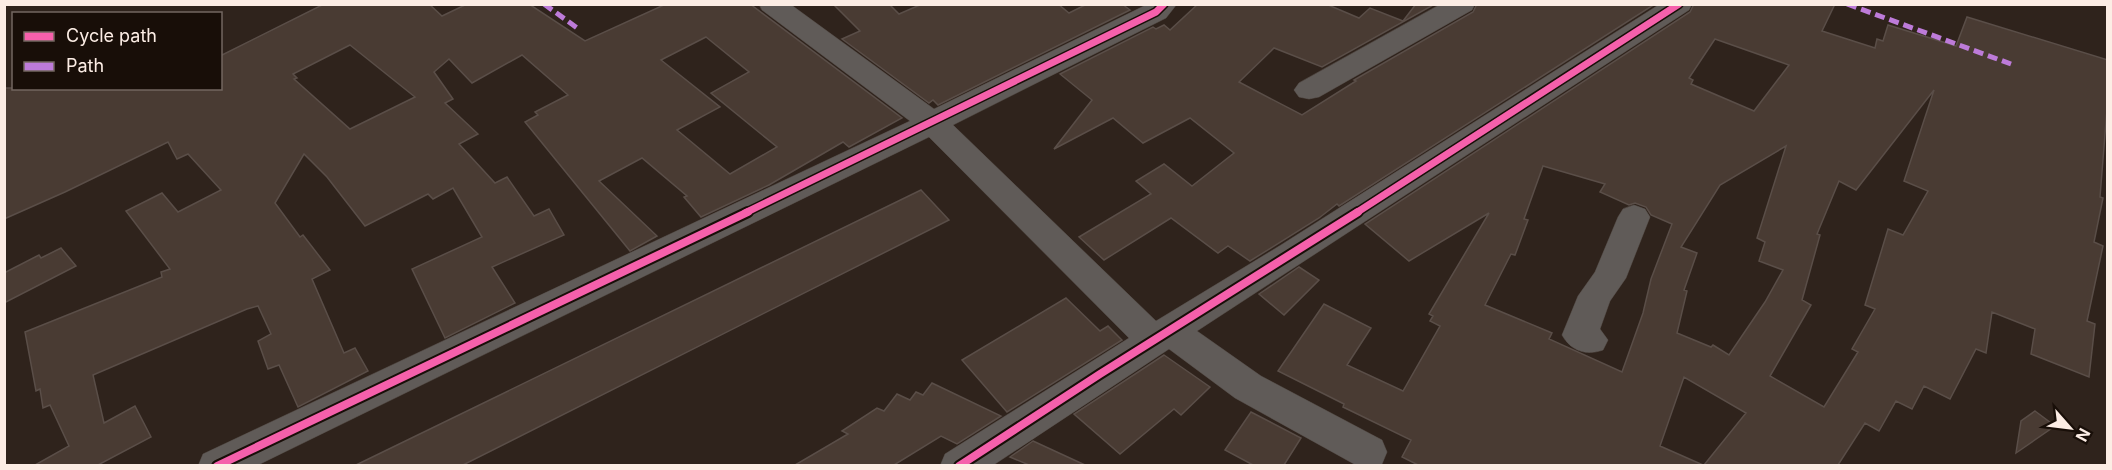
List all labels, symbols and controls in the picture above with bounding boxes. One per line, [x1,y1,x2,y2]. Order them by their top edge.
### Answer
legend [12,12,222,90]
text: Cycle path [66,25,157,46]
text: Path [66,55,104,76]
north arrow [2040,398,2100,458]
text: N [2072,425,2095,445]

